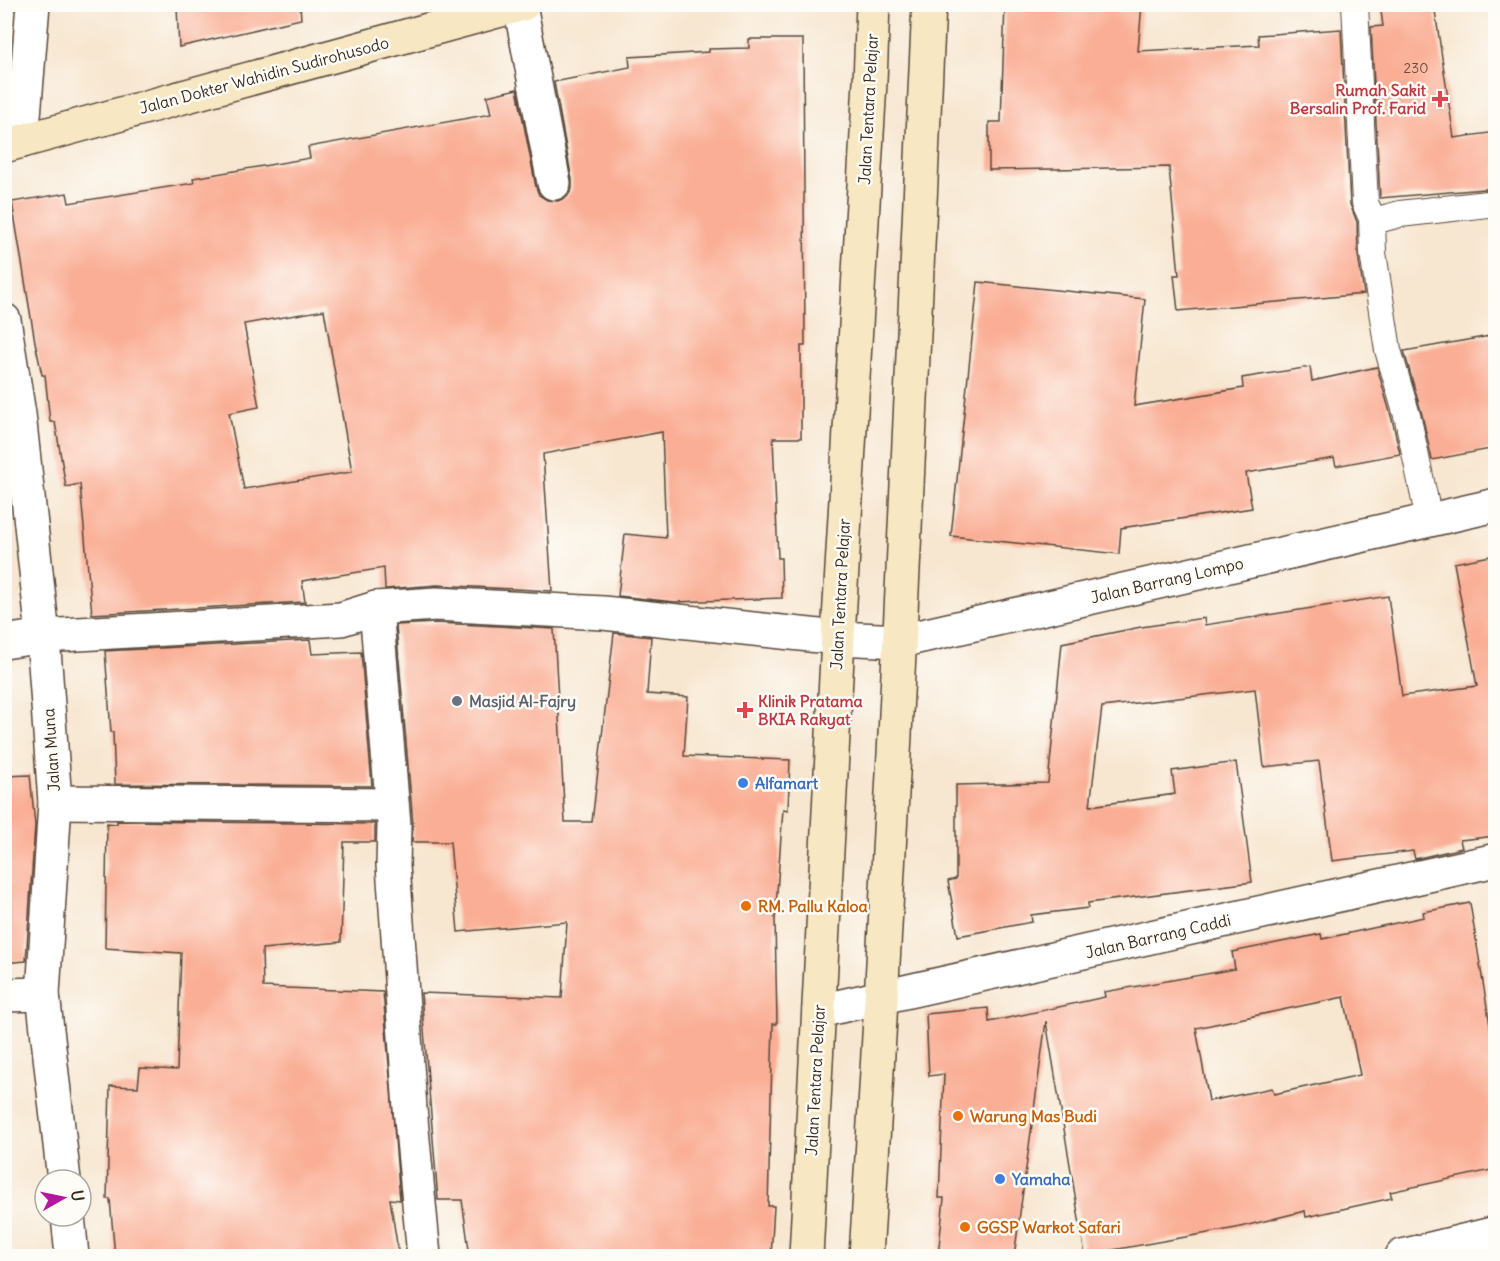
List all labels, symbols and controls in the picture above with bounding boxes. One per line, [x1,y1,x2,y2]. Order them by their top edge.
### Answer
street label: Jalan Dokter Wahidin Sudirohusodo [137,32,391,118]
street label: Jalan Tentara Pelajar [854,32,882,185]
house number: 230 [1404,59,1428,77]
place label: Rumah Sakit Bersalin Prof. Farid [1290,80,1427,118]
marker: Rumah Sakit Bersalin Prof. Farid [1431,90,1449,108]
street label: Jalan Tentara Pelajar [826,517,854,670]
street label: Jalan Barrang Lompo [1089,553,1245,607]
place label: Masjid Al-Fajry [469,691,576,712]
place label: Klinik Pratama BKIA Rakyat [758,691,863,730]
marker: Masjid Al-Fajry [450,694,464,708]
marker: Klinik Pratama BKIA Rakyat [736,701,754,719]
street label: Jalan Muna [38,708,64,792]
place label: Alfamart [755,773,819,793]
marker: Alfamart [736,776,750,790]
place label: RM. Pallu Kaloa [758,896,868,916]
marker: RM. Pallu Kaloa [739,899,753,913]
street label: Jalan Barrang Caddi [1083,910,1233,962]
street label: Jalan Tentara Pelajar [801,1003,829,1156]
place label: Warung Mas Budi [970,1106,1097,1127]
marker: Warung Mas Budi [951,1109,965,1123]
north arrow [33,1168,93,1228]
place label: Yamaha [1011,1169,1070,1189]
marker: Yamaha [993,1172,1007,1186]
text: U [67,1189,89,1203]
place label: GGSP Warkot Safari [977,1217,1121,1237]
marker: GGSP Warkot Safari [958,1220,972,1234]

